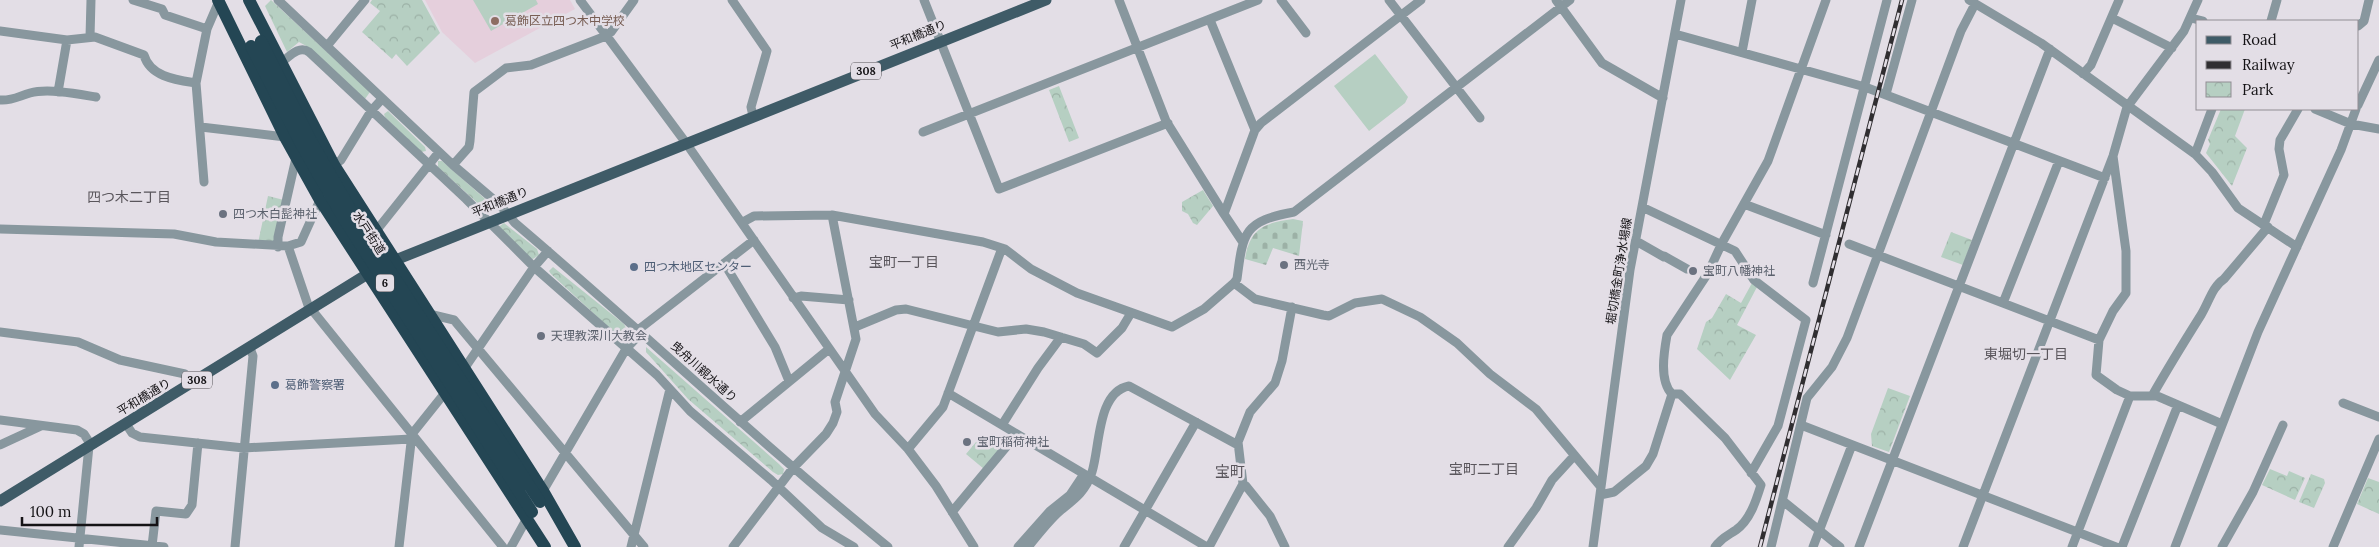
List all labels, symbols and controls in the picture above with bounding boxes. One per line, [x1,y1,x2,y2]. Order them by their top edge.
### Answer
place label: 葛飾区立四つ木中学校 [505,13,625,28]
marker: 葛飾区立四つ木中学校 [489,15,501,27]
street label: 平和橋通り [887,16,948,53]
legend [2196,20,2359,110]
text: Road [2242,30,2277,49]
text: Railway [2242,55,2295,74]
road number: 308 [851,62,881,80]
text: Park [2242,80,2273,99]
street label: 平和橋通り [469,183,530,220]
district label: 四つ木二丁目 [87,188,171,206]
place label: 四つ木白髭神社 [233,206,317,221]
marker: 四つ木白髭神社 [217,208,229,220]
street label: 水戸街道 [350,209,389,257]
street label: 堀切橋金町浄水場線 [1603,216,1634,325]
district label: 宝町一丁目 [869,253,939,271]
place label: 西光寺 [1294,257,1330,272]
place label: 四つ木地区センター [644,259,752,274]
marker: 西光寺 [1278,259,1290,271]
marker: 四つ木地区センター [628,261,640,273]
place label: 宝町八幡神社 [1703,263,1775,278]
marker: 宝町八幡神社 [1687,265,1699,277]
road number: 6 [376,274,394,292]
place label: 天理教深川大教会 [551,328,647,343]
marker: 天理教深川大教会 [535,330,547,342]
street label: 曳舟川親水通り [668,338,741,405]
district label: 東堀切一丁目 [1984,345,2068,363]
road number: 308 [182,372,212,388]
street label: 平和橋通り [114,375,173,418]
place label: 葛飾警察署 [285,377,345,392]
marker: 葛飾警察署 [269,379,281,391]
place label: 宝町稲荷神社 [977,434,1049,449]
marker: 宝町稲荷神社 [961,436,973,448]
district label: 宝町二丁目 [1449,460,1519,478]
district label: 宝町 [1215,462,1245,481]
scale bar [22,494,158,526]
text: 100 m [30,502,71,521]

